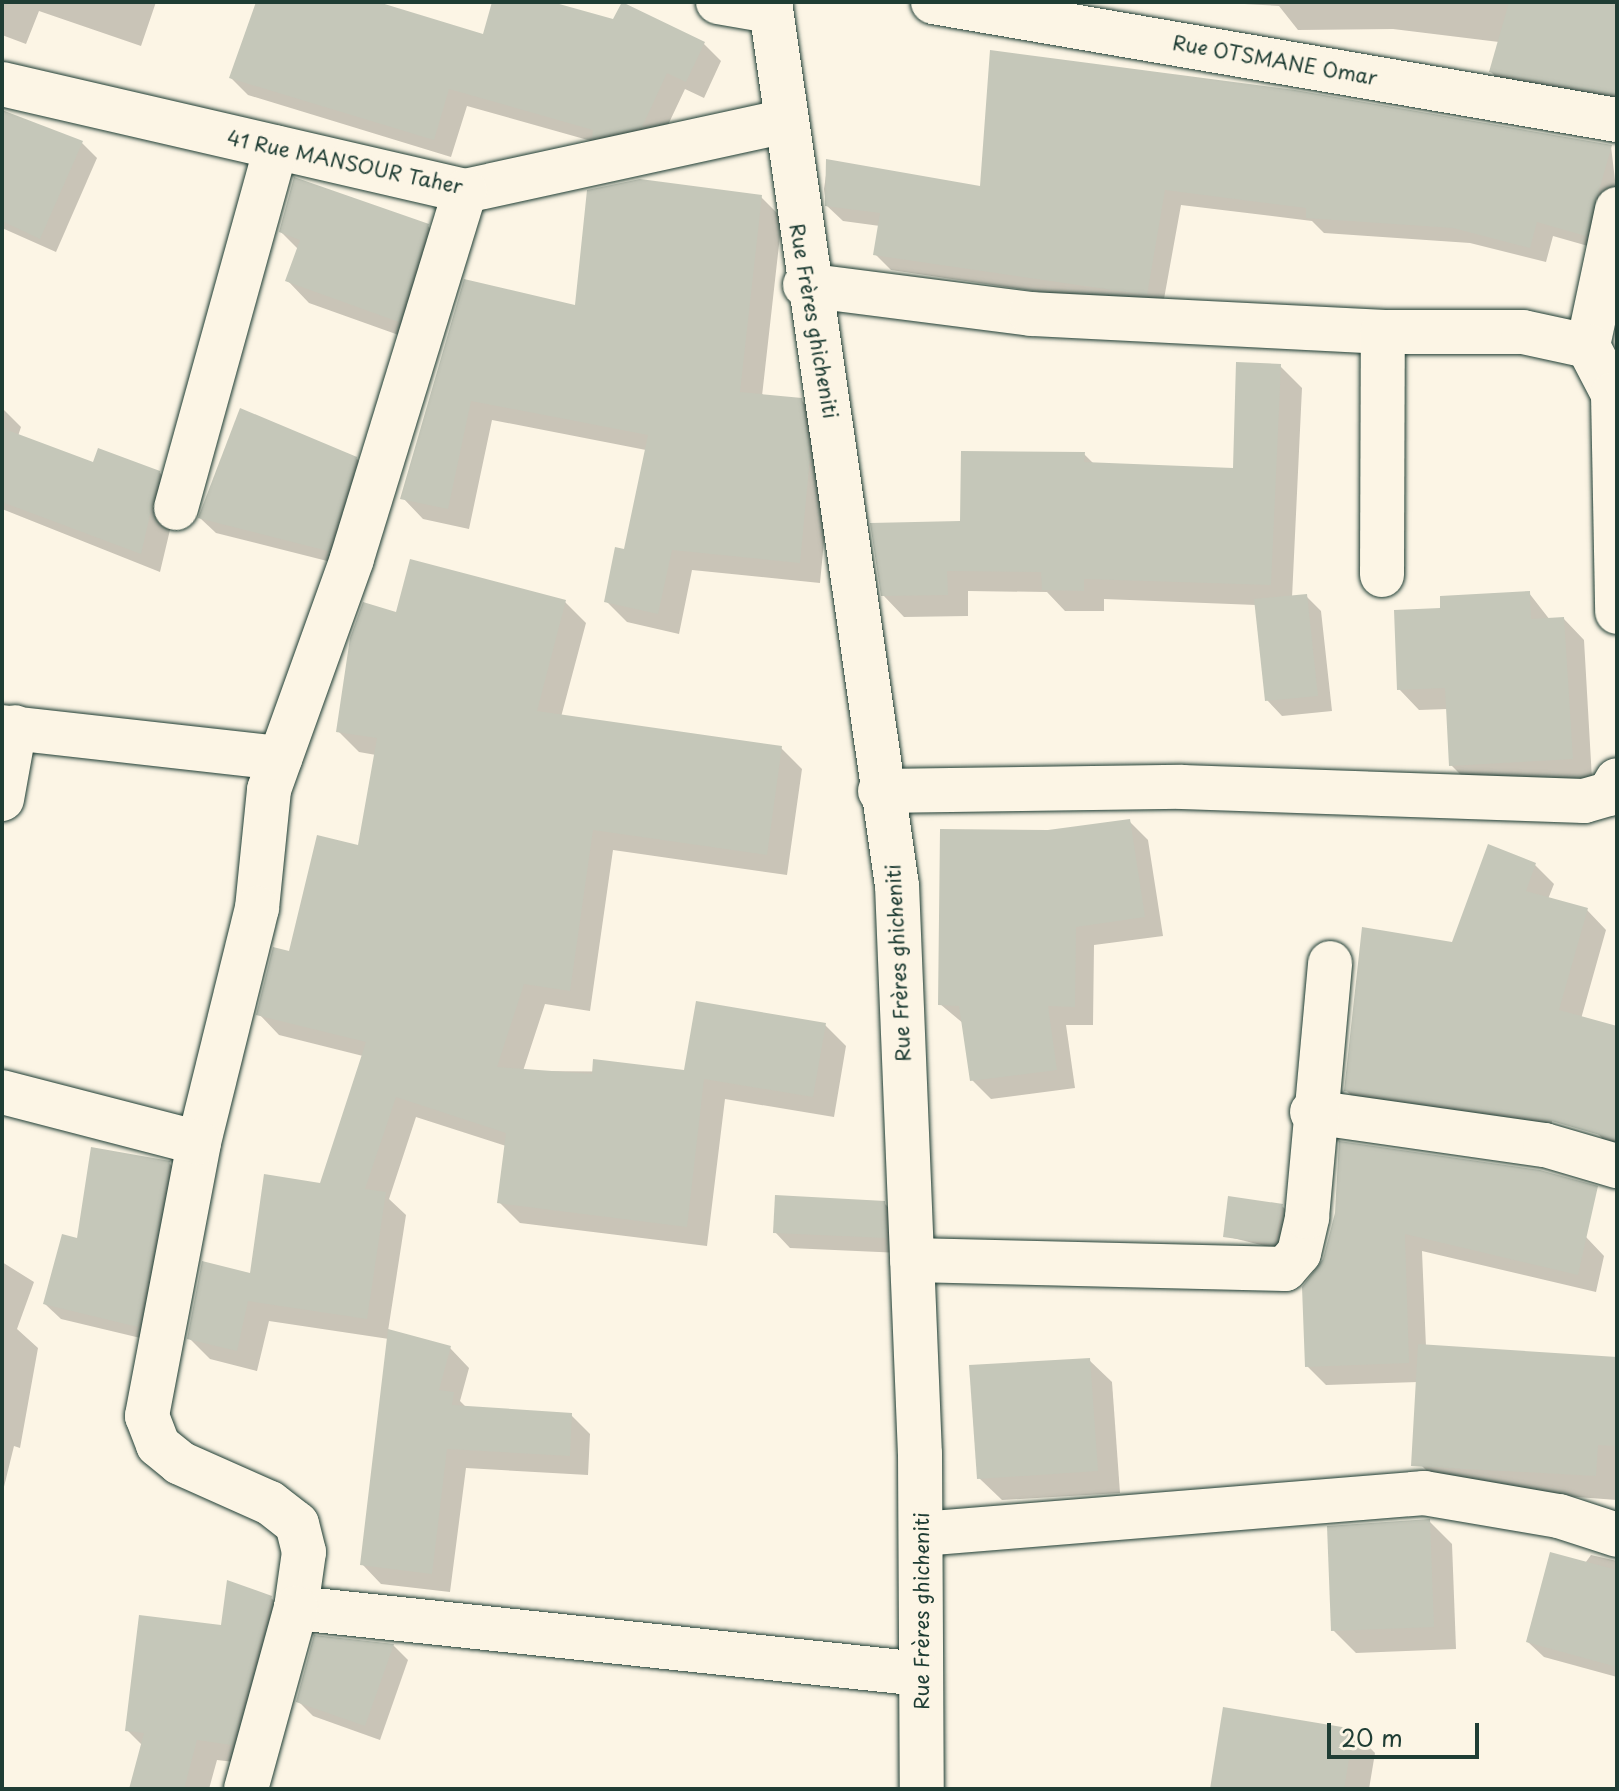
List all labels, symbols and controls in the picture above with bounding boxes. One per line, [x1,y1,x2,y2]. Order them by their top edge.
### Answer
street label: Rue OTSMANE Omar [1170,30,1380,90]
street label: 41 Rue MANSOUR Taher [224,125,466,199]
street label: Rue Frères ghicheniti [785,220,843,422]
street label: Rue Frères ghicheniti [881,862,915,1064]
street label: Rue Frères ghicheniti [909,1510,933,1712]
scale bar [1331,1707,1483,1757]
text: 20 m [1341,1719,1403,1755]

